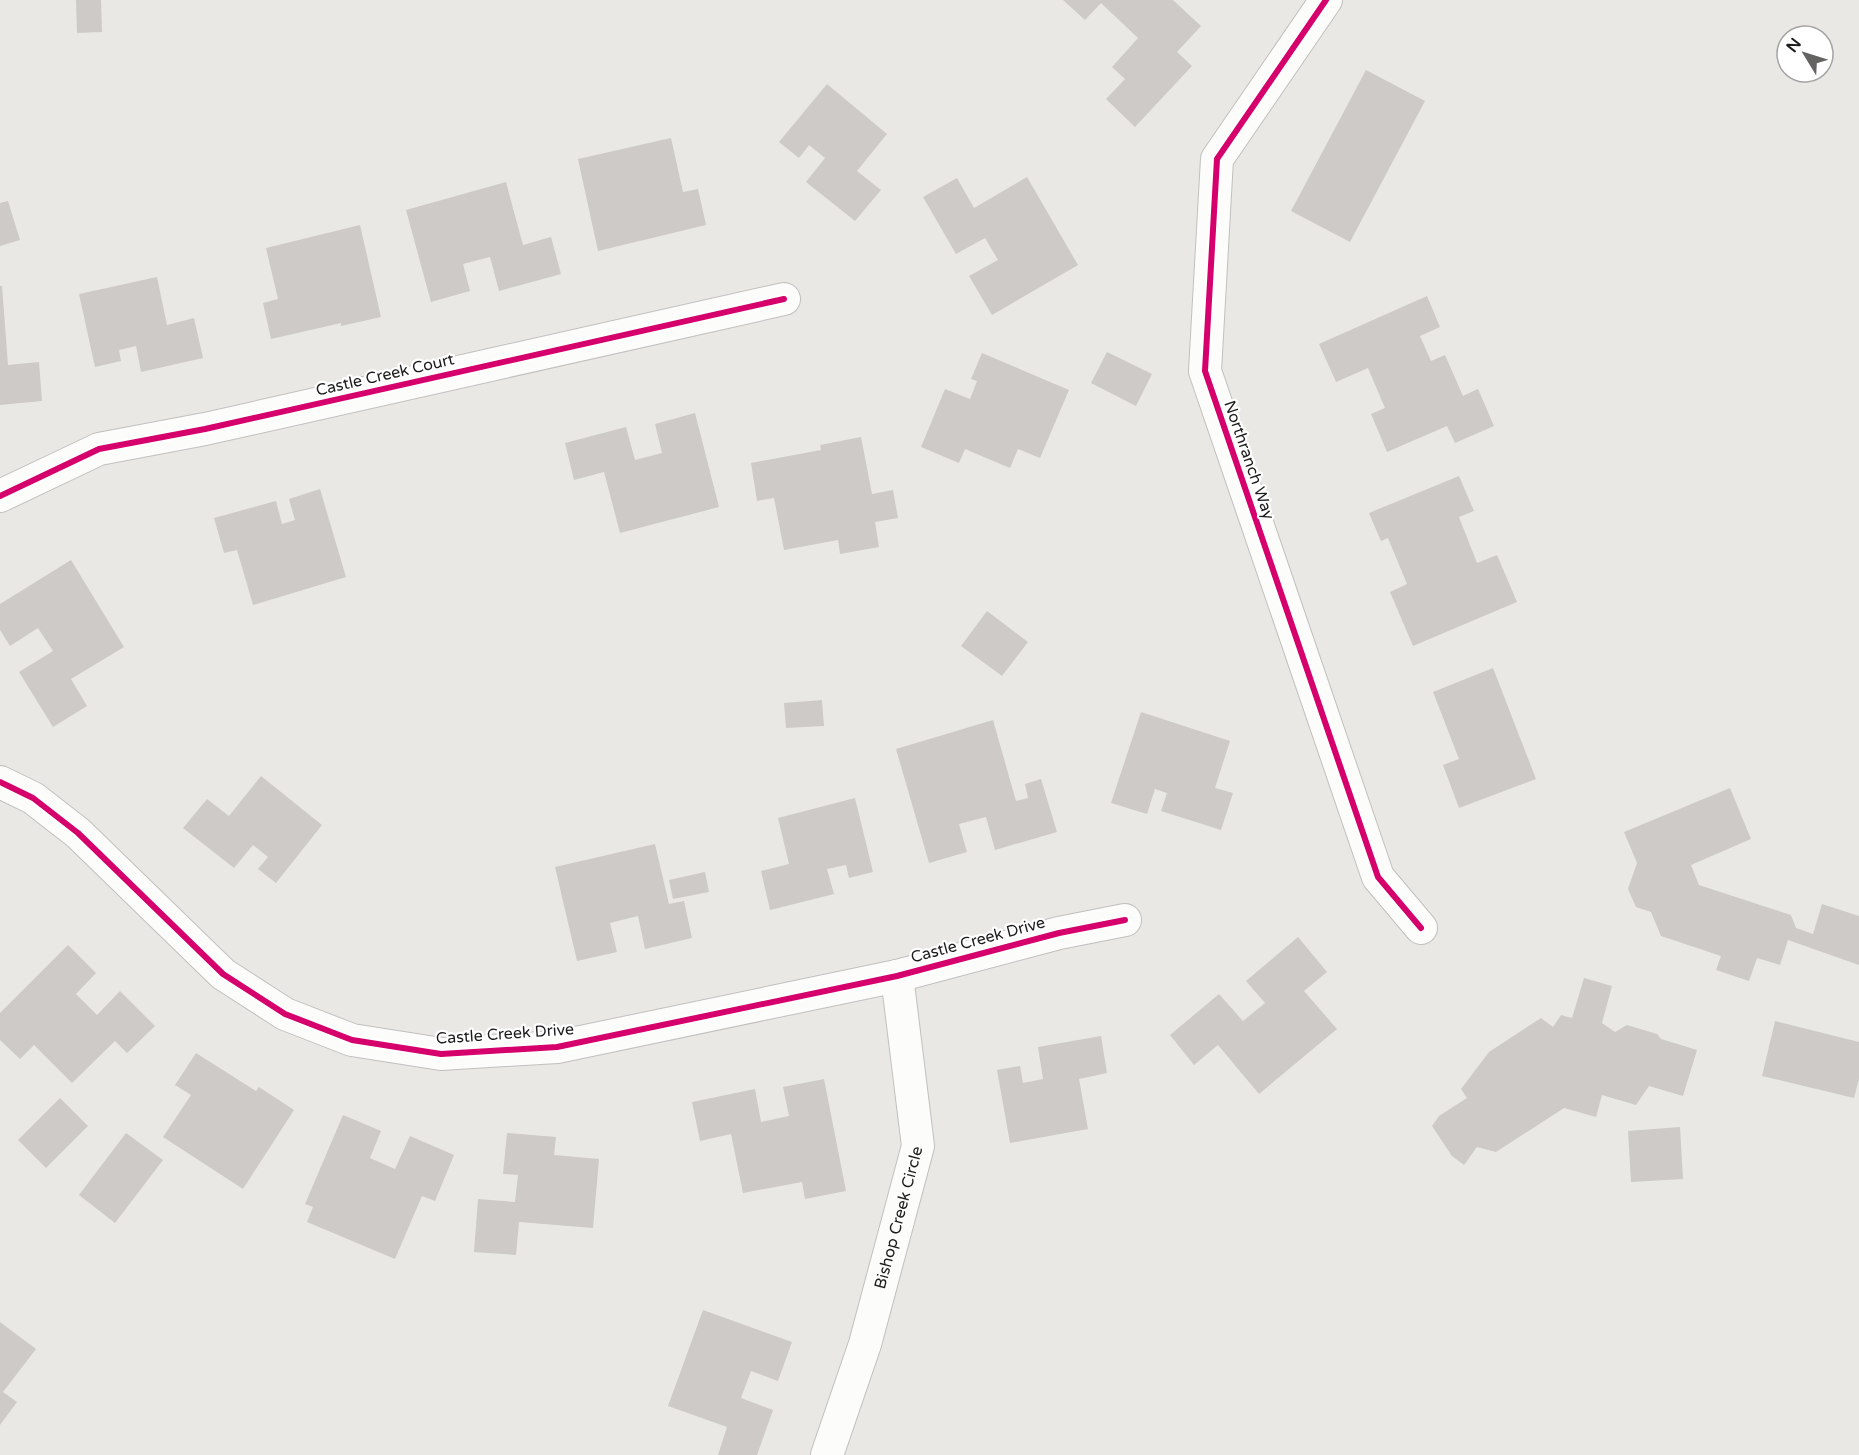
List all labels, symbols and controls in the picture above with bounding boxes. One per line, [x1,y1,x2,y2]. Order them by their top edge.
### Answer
north arrow [1775,24,1835,84]
text: N [1782,34,1806,57]
street label: Castle Creek Court [314,349,456,401]
street label: Northranch Way [1219,398,1279,523]
street label: Castle Creek Drive [909,912,1047,968]
street label: Castle Creek Drive [435,1019,575,1049]
street label: Bishop Creek Circle [870,1144,927,1291]

